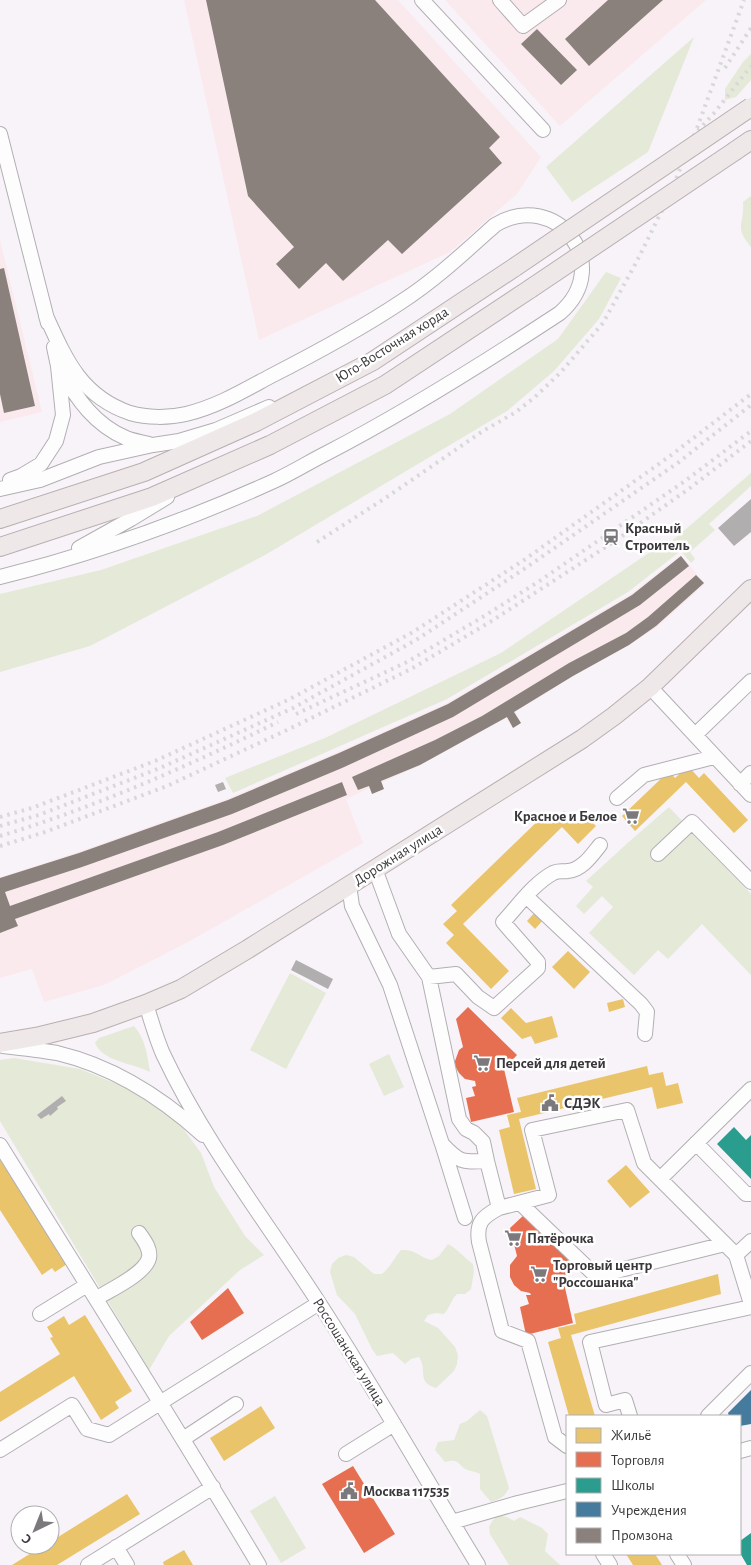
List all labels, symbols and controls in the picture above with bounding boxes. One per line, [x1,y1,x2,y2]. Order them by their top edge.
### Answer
street label: Юго-Восточная хорда [333,304,451,386]
place label: Красный Строитель [625,521,689,553]
station icon: Красный Строитель [601,527,621,547]
supermarket icon: Красное и Белое [621,806,641,826]
place label: Красное и Белое [514,809,617,824]
street label: Дорожная улица [351,822,445,888]
supermarket icon: Персей для детей [472,1053,492,1073]
place label: Персей для детей [496,1056,606,1071]
public building icon: СДЭК [540,1093,560,1113]
place label: СДЭК [564,1096,600,1111]
supermarket icon: Пятёрочка [503,1228,523,1248]
place label: Пятёрочка [527,1231,594,1246]
place label: Торговый центр "Россошанка" [553,1258,652,1290]
supermarket icon: Торговый центр "Россошанка" [529,1264,549,1284]
street label: Россошанская улица [310,1296,388,1409]
legend [566,1415,741,1555]
text: Жильё [611,1428,651,1443]
text: Торговля [611,1453,665,1468]
text: Школы [611,1478,655,1493]
public building icon: Москва 117535 [339,1481,359,1501]
place label: Москва 117535 [363,1484,449,1499]
text: Учреждения [611,1503,687,1518]
north arrow [10,1505,60,1555]
text: Промзона [611,1528,673,1543]
text: С [19,1531,34,1547]

